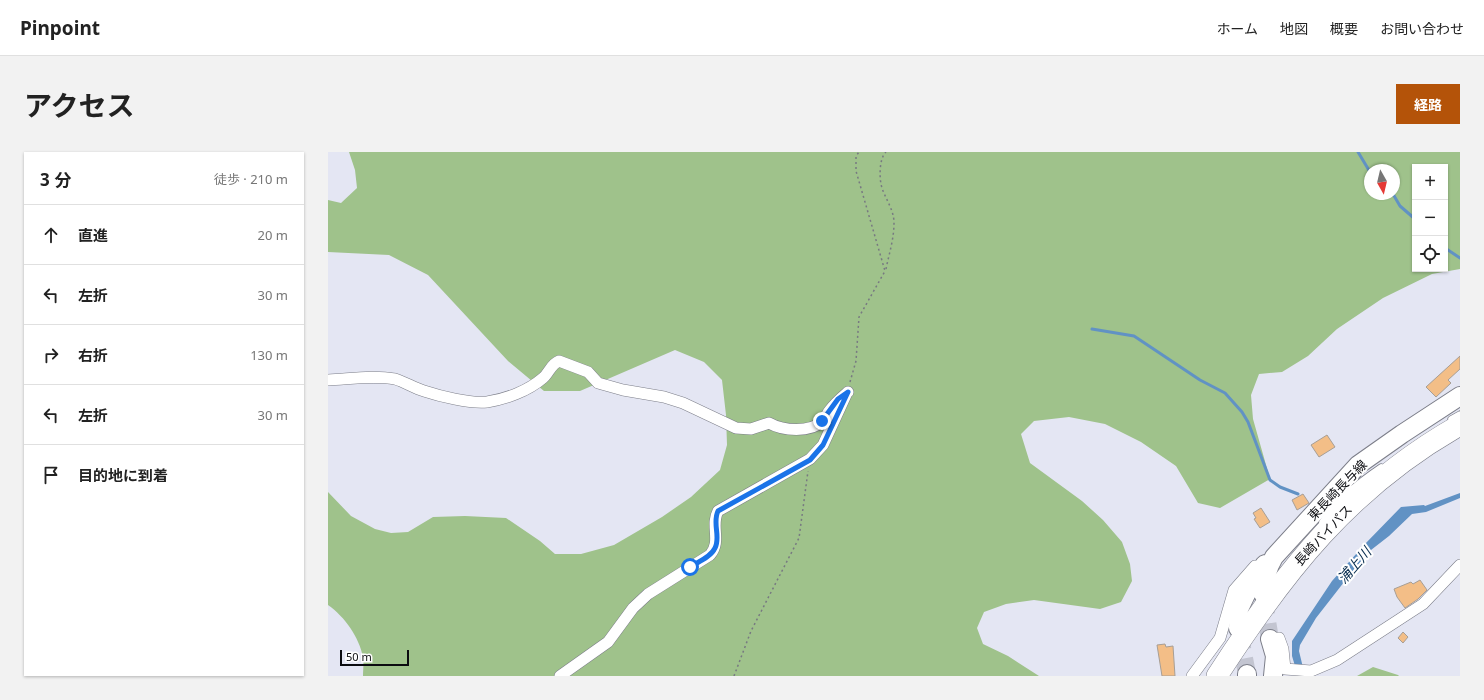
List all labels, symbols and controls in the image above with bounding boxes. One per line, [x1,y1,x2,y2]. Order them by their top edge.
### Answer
text: Pinpoint [20,15,100,41]
text: ホーム [1216,19,1258,38]
text: 地図 [1280,19,1308,38]
text: 概要 [1330,19,1358,38]
text: お問い合わせ [1380,19,1464,38]
button: 経路 [1396,84,1460,124]
text: アクセス [24,86,135,124]
north arrow [1364,164,1400,200]
map controls [1412,164,1448,272]
button: + [1412,164,1448,200]
text: 3 分 [40,168,71,191]
text: 徒歩 · 210 m [214,170,288,188]
button: − [1412,200,1448,236]
icon: ahead [40,224,62,246]
text: 直進 [78,225,108,245]
text: 20 m [258,226,288,244]
button: locate [1412,236,1448,272]
icon: left [40,284,62,306]
text: 左折 [78,285,108,305]
text: 30 m [258,286,288,304]
icon: right [40,344,62,366]
text: 右折 [78,345,108,365]
text: 130 m [250,346,288,364]
icon: left [40,404,62,426]
text: 左折 [78,405,108,425]
text: 30 m [258,406,288,424]
route end [813,412,831,430]
street label: 東長崎長与線 [1303,456,1371,524]
icon: arrive [40,464,62,486]
text: 目的地に到着 [78,465,168,485]
street label: 長崎バイパス [1290,500,1356,570]
water label: 浦上川 [1333,541,1376,587]
route start [681,558,699,576]
scale bar [340,648,409,667]
text: 50 m [346,649,372,664]

